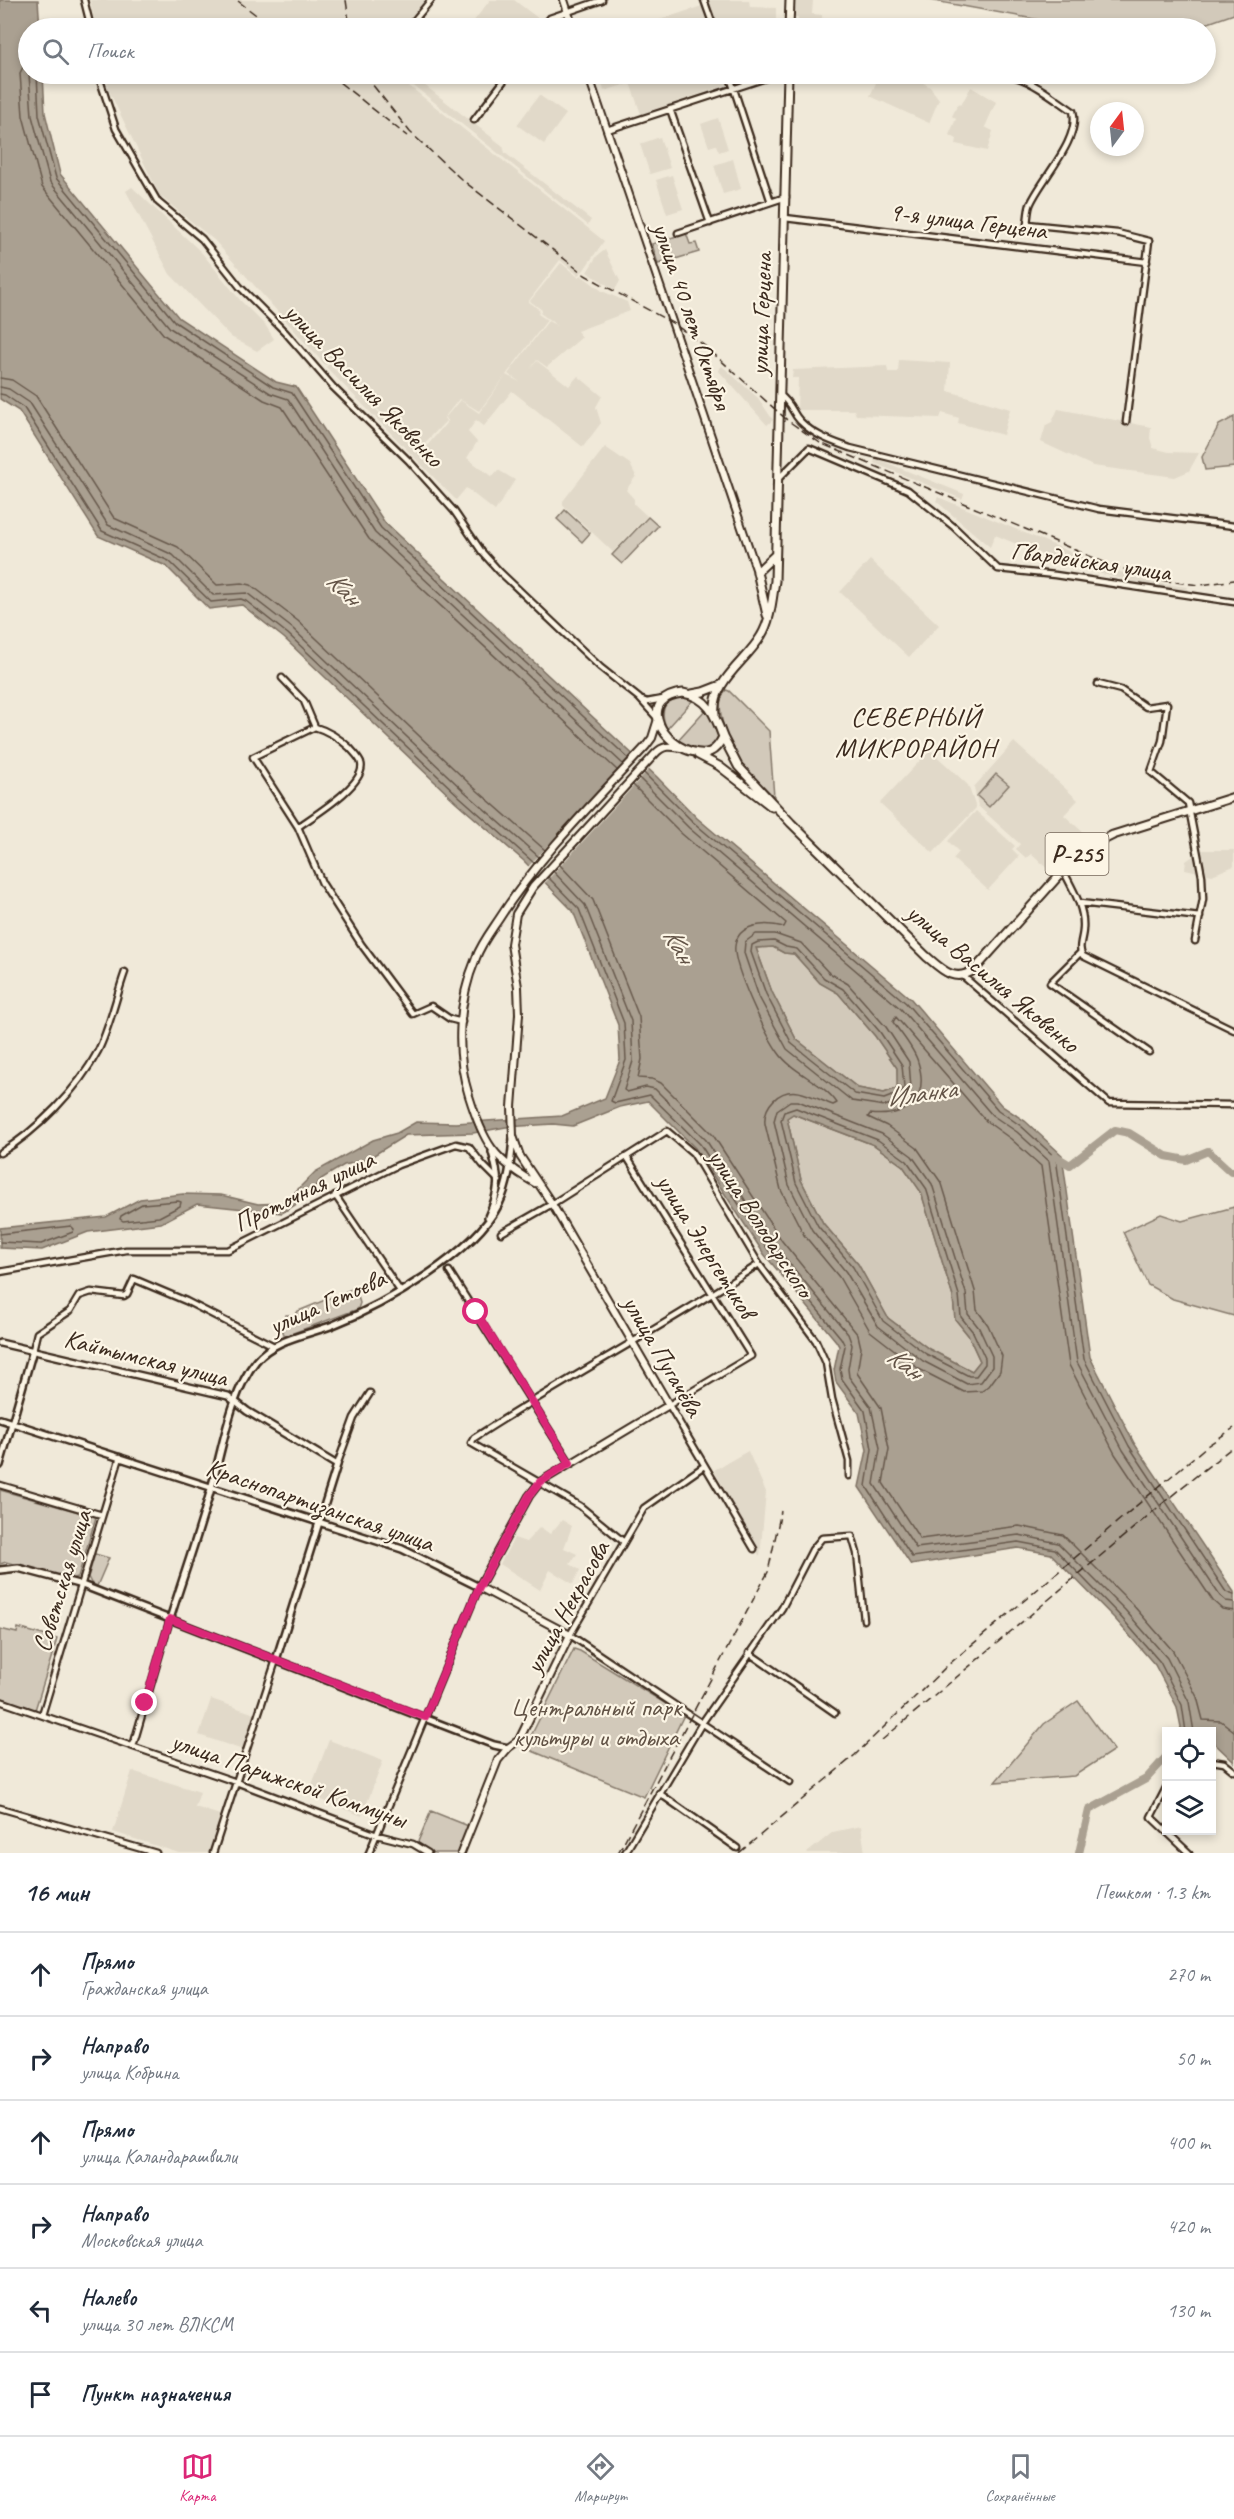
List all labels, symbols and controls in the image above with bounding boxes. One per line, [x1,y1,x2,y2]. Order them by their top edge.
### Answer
search box [18,18,1216,84]
icon: search [39,35,72,68]
text: Поиск [87,37,133,65]
north arrow [1090,102,1144,156]
street label: 9-я улица Герцена [887,195,1050,247]
street label: улица 40 лет Октября [644,216,740,416]
street label: улица Герцена [742,250,780,378]
street label: улица Василия Яковенко [276,294,452,475]
street label: Гвардейская улица [1009,533,1174,589]
water label: Кан [319,563,371,615]
district label: СЕВЕРНЫЙ МИКРОРАЙОН [835,700,1000,765]
road number: Р-255 [1046,833,1108,875]
street label: улица Василия Яковенко [898,895,1088,1061]
water label: Кан [655,921,704,972]
water label: Иланка [884,1071,960,1115]
street label: улица Володарского [700,1141,823,1306]
street label: Проточная улица [228,1142,381,1239]
street label: улица Энергетиков [648,1166,766,1328]
street label: улица Гетоева [262,1261,392,1343]
street label: улица Пугачёва [614,1288,712,1424]
route start [462,1298,488,1324]
street label: Кайтымская улица [61,1322,233,1395]
water label: Кан [881,1339,932,1390]
street label: Краснопартизанская улица [201,1451,440,1561]
street label: Советская улица [25,1504,100,1656]
street label: улица Некрасова [516,1533,618,1681]
route end [131,1689,157,1715]
park label: Центральный парк культуры и отдыха [511,1691,683,1754]
street label: улица Парижской Коммуны [165,1724,413,1836]
map controls [1162,1727,1216,1835]
button: locate [1162,1727,1216,1781]
button: layers [1162,1781,1216,1835]
text: 16 мин [24,1876,89,1909]
text: Пешком · 1.3 km [1095,1880,1210,1905]
text: Прямо [81,1948,133,1976]
icon: ahead [24,1958,57,1991]
text: 270 m [1167,1962,1210,1987]
text: Гражданская улица [81,1976,208,2001]
text: Направо [81,2032,148,2060]
icon: right [24,2042,57,2075]
text: 50 m [1176,2046,1210,2071]
text: улица Кобрина [81,2060,179,2085]
text: Прямо [81,2116,133,2144]
icon: ahead [24,2126,57,2159]
text: 400 m [1167,2130,1210,2155]
text: улица Каландарашвили [81,2144,237,2169]
text: Направо [81,2200,148,2228]
icon: right [24,2210,57,2243]
text: 420 m [1167,2214,1210,2239]
text: Московская улица [81,2228,202,2253]
text: Налево [81,2284,137,2312]
icon: left [24,2294,57,2327]
text: 130 m [1167,2298,1210,2323]
text: улица 30 лет ВЛКСМ [81,2312,233,2337]
icon: arrive [24,2378,57,2411]
text: Пункт назначения [81,2380,230,2408]
tab: Карта [179,2450,216,2506]
tab: Маршрут [574,2450,627,2506]
tab: Сохранённые [985,2450,1055,2506]

